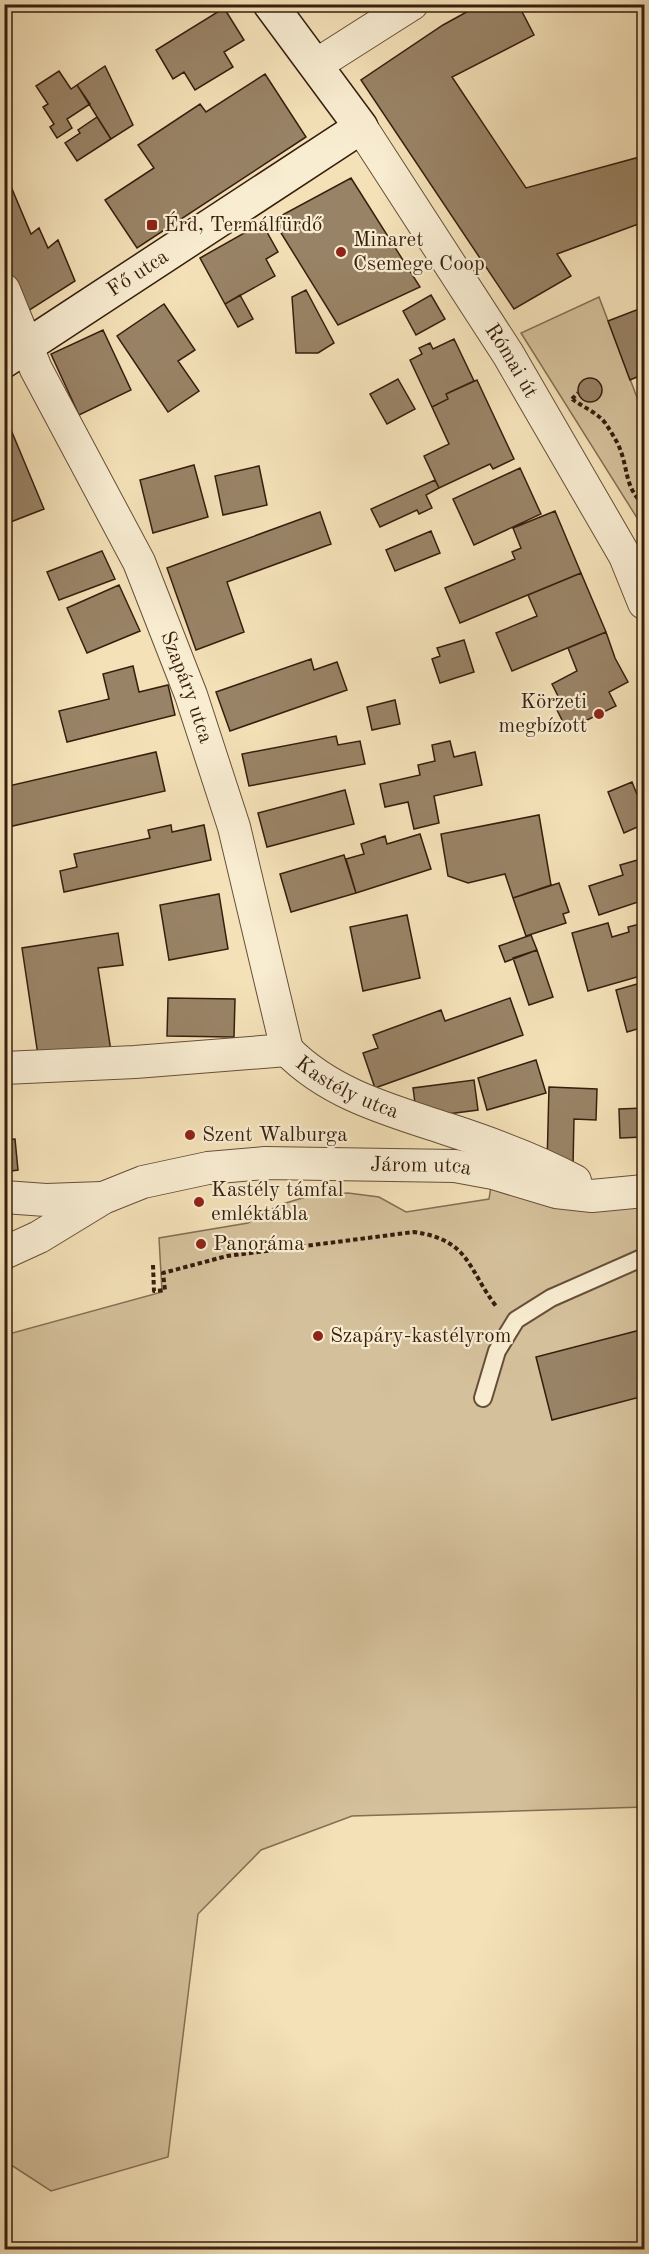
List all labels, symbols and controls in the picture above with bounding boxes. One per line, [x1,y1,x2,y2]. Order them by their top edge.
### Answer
place label: Érd, Termálfürdő [164,211,323,236]
marker: Érd, Termálfürdő [145,218,159,232]
place label: Minaret Csemege Coop [353,230,485,275]
marker: Minaret Csemege Coop [334,245,348,259]
street label: Fő utca [103,246,172,301]
street label: Római út [481,320,542,402]
street label: Szapáry utca [157,628,216,746]
place label: Körzeti megbízott [499,692,587,737]
marker: Körzeti megbízott [592,707,606,721]
street label: Kastély utca [292,1052,401,1123]
place label: Szent Walburga [202,1125,348,1146]
marker: Szent Walburga [183,1128,197,1142]
street label: Járom utca [370,1154,473,1179]
place label: Kastély támfal emléktábla [211,1180,344,1225]
marker: Kastély támfal emléktábla [192,1195,206,1209]
place label: Panoráma [213,1234,305,1255]
marker: Panoráma [194,1237,208,1251]
place label: Szapáry-kastélyrom [330,1326,511,1347]
marker: Szapáry-kastélyrom [311,1329,325,1343]

